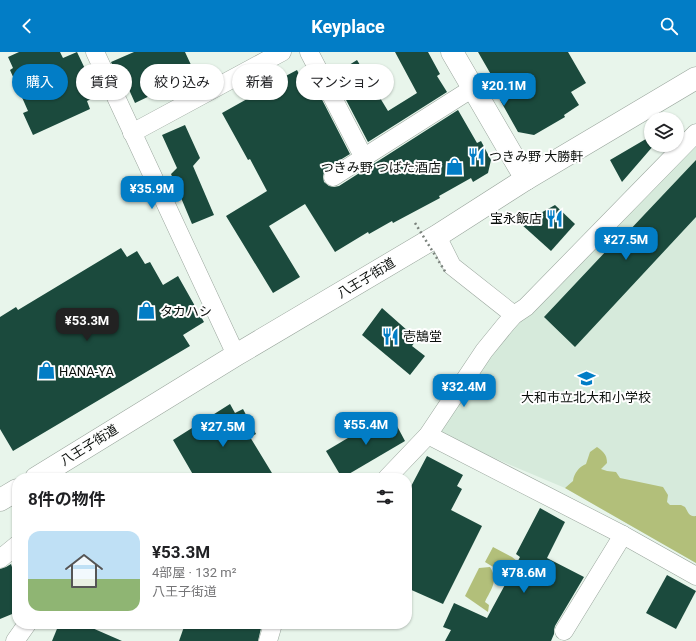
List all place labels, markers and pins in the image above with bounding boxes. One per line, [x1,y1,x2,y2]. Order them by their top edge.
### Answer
pin: ¥20.1M [471,73,537,107]
restaurant icon: つきみ野 大勝軒 [466,146,486,166]
place label: つきみ野 大勝軒 [489,149,583,164]
shop icon: つきみ野 つばた酒店 [444,157,464,177]
place label: つきみ野 つばた酒店 [321,160,441,175]
pin: ¥35.9M [119,176,185,210]
restaurant icon: 宝永飯店 [545,208,565,228]
place label: 宝永飯店 [490,211,542,226]
pin: ¥27.5M [593,227,659,261]
shop icon: タカハシ [137,301,157,321]
place label: タカハシ [160,304,212,319]
pin: ¥53.3M [54,308,120,342]
restaurant icon: 壱鵠堂 [380,326,400,346]
place label: 壱鵠堂 [403,329,442,344]
shop icon: HANA-YA [36,361,56,381]
place label: HANA-YA [59,364,115,379]
school or university icon: 大和市立北大和小学校 [576,368,596,388]
pin: ¥32.4M [431,374,497,408]
place label: 大和市立北大和小学校 [521,390,651,405]
pin: ¥55.4M [333,412,399,446]
pin: ¥27.5M [190,414,256,448]
pin: ¥78.6M [491,560,557,594]

